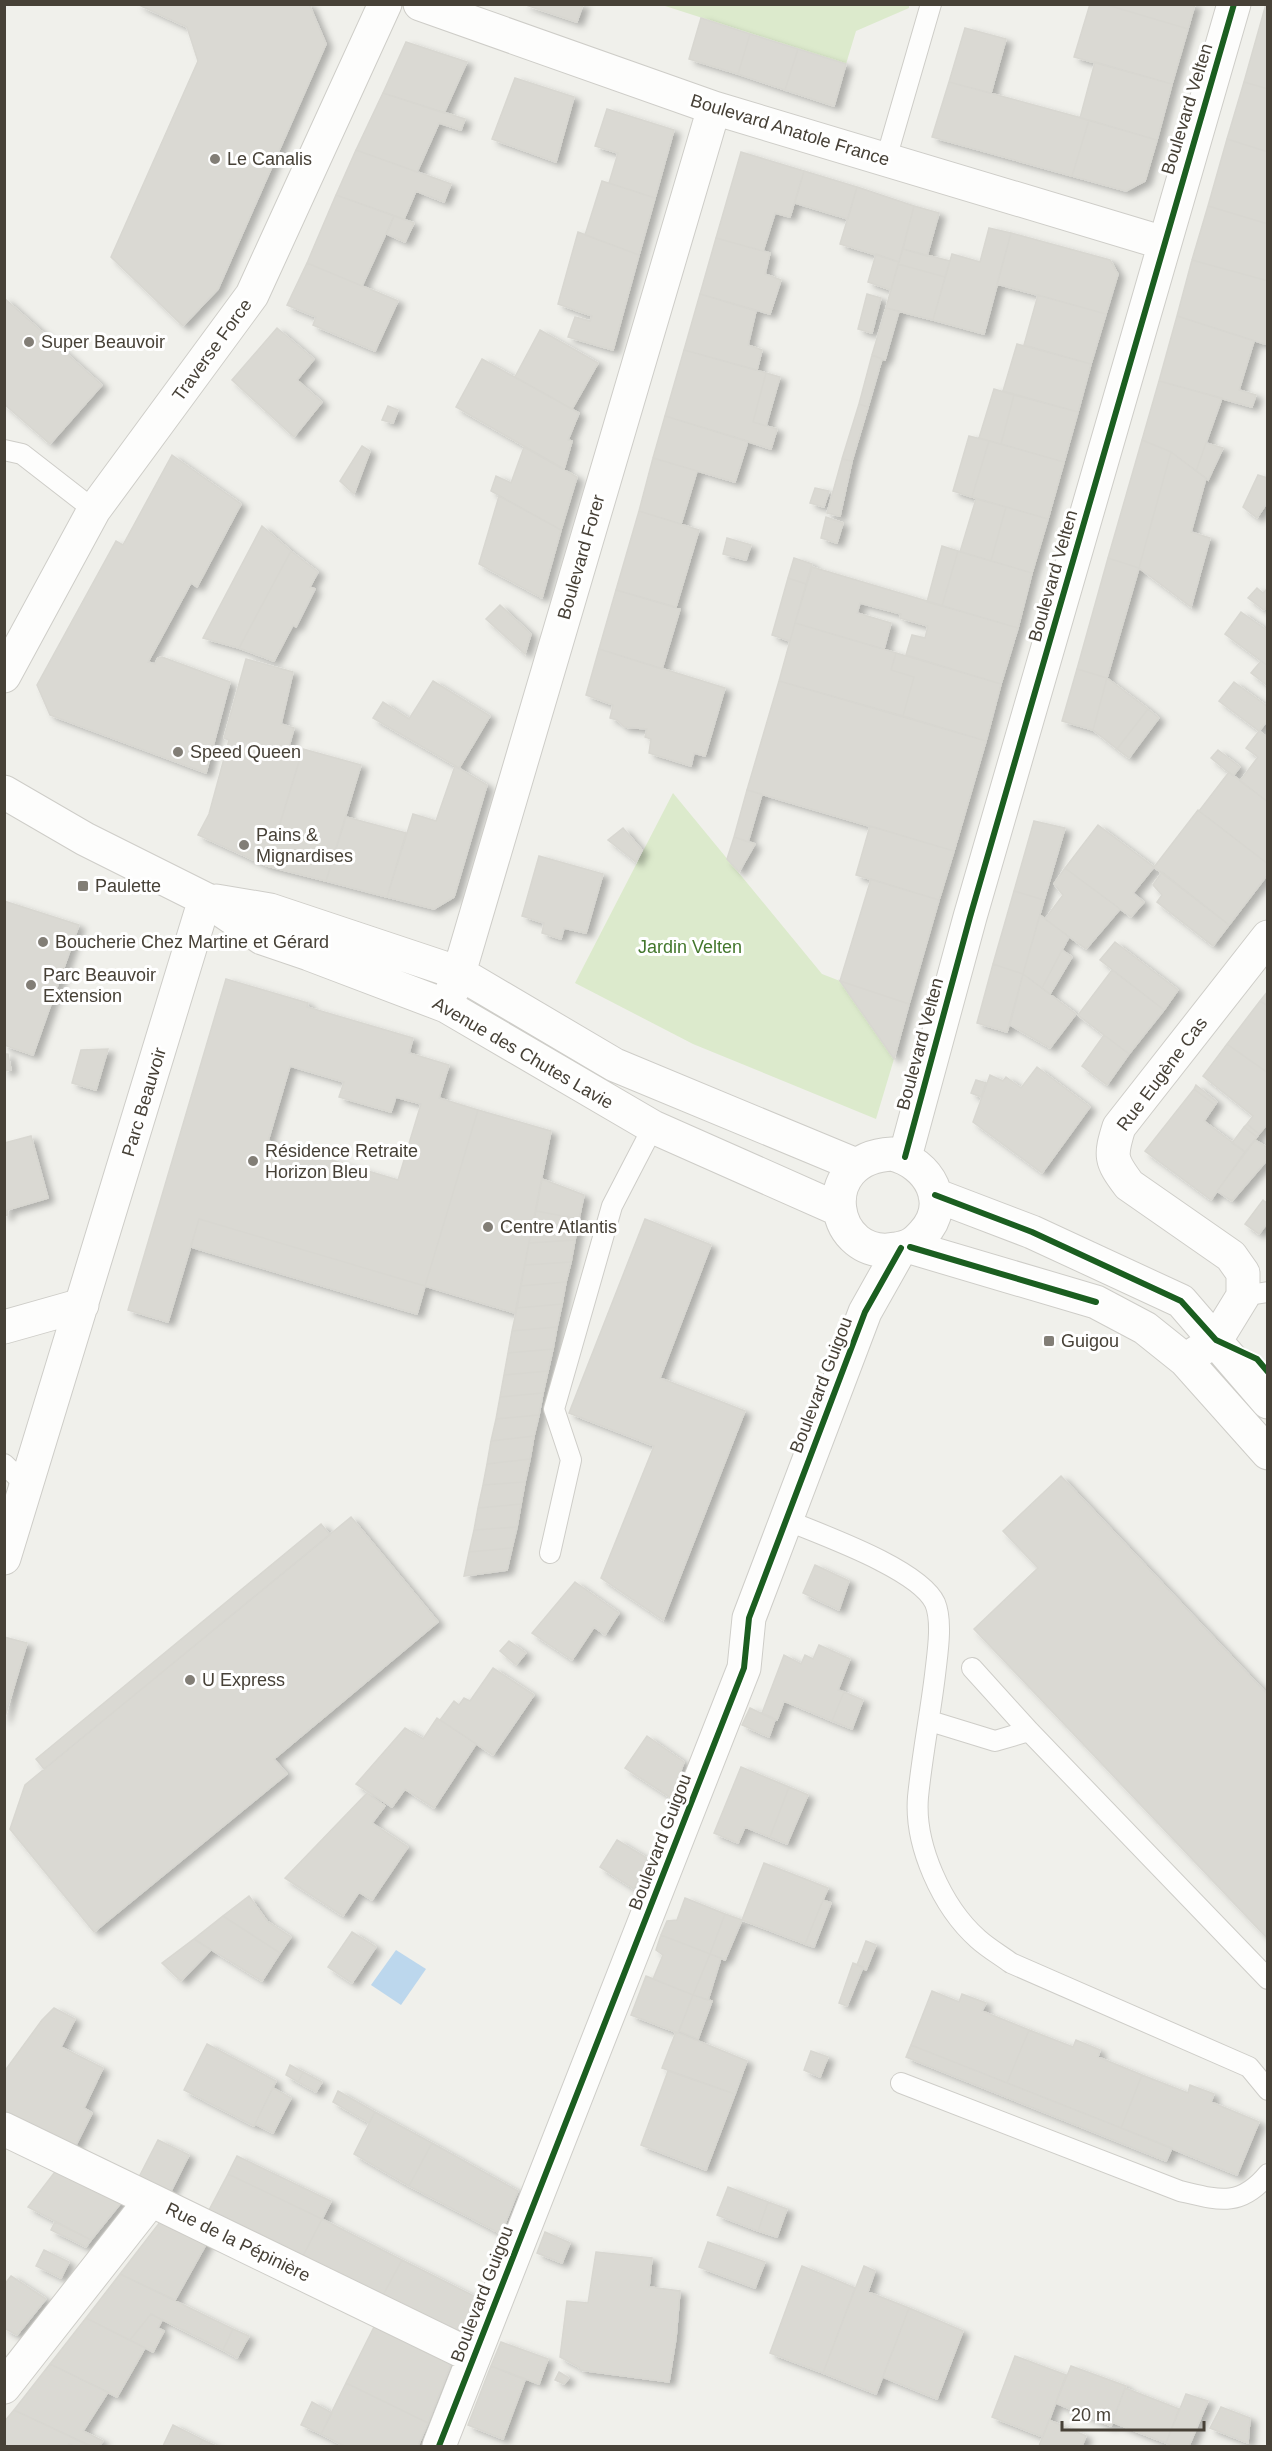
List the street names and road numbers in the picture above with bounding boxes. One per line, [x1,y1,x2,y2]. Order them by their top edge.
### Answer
street label: Boulevard Velten [1158,41,1216,177]
street label: Boulevard Anatole France [688,90,892,170]
street label: Traverse Force [168,295,256,405]
street label: Boulevard Forer [554,492,608,622]
street label: Boulevard Velten [1025,508,1081,644]
street label: Boulevard Velten [893,976,947,1112]
street label: Avenue des Chutes Lavie [429,993,617,1113]
street label: Rue Eugène Cas [1113,1013,1211,1135]
street label: Parc Beauvoir [118,1045,170,1159]
street label: Boulevard Guigou [786,1314,856,1456]
street label: Boulevard Guigou [625,1771,695,1913]
street label: Rue de la Pépinière [163,2198,313,2286]
street label: Boulevard Guigou [447,2223,517,2365]

